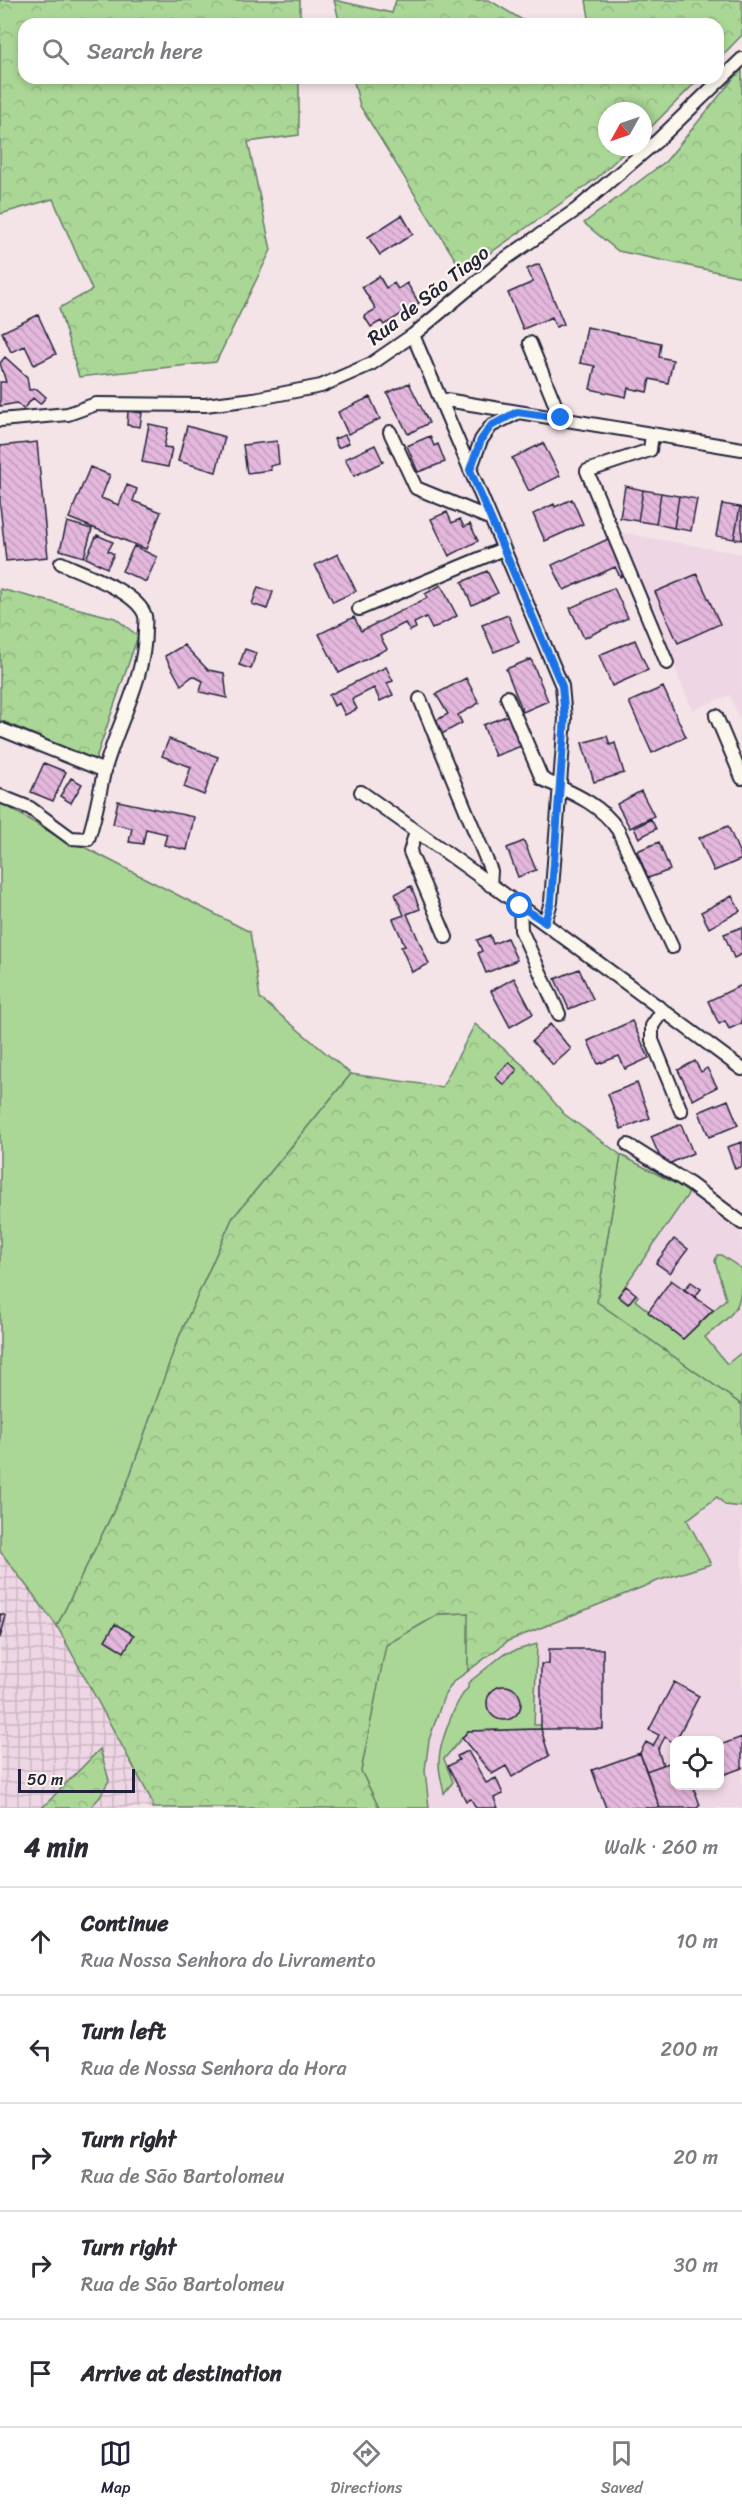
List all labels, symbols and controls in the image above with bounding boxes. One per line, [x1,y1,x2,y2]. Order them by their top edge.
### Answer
search box [18,18,724,84]
text: Search here [87,32,203,71]
icon: search [39,35,72,68]
north arrow [598,102,652,156]
street label: Rua de São Tiago [359,236,497,355]
route end [547,404,573,430]
route start [506,892,532,918]
map controls [670,1736,724,1790]
button: locate [670,1736,724,1790]
text: 50 m [27,1765,63,1794]
scale bar [18,1766,135,1794]
text: 4 min [24,1824,88,1870]
text: Walk · 260 m [604,1830,718,1865]
text: Continue [81,1904,169,1943]
text: 10 m [676,1924,718,1959]
icon: ahead [24,1925,57,1958]
text: Rua Nossa Senhora do Livramento [81,1943,376,1978]
text: Turn left [81,2012,166,2051]
text: 200 m [661,2032,718,2067]
icon: left [24,2033,57,2066]
text: Rua de Nossa Senhora da Hora [81,2051,347,2086]
text: Turn right [81,2120,176,2159]
text: 20 m [673,2140,718,2175]
icon: right [24,2141,57,2174]
text: Rua de São Bartolomeu [81,2159,284,2194]
text: Turn right [81,2228,176,2267]
text: 30 m [674,2248,718,2283]
icon: right [24,2249,57,2282]
text: Rua de São Bartolomeu [81,2267,284,2302]
text: Arrive at destination [81,2354,282,2393]
icon: arrive [24,2357,57,2390]
tab: Map [99,2437,132,2502]
tab: Directions [331,2437,402,2502]
tab: Saved [601,2437,643,2502]

